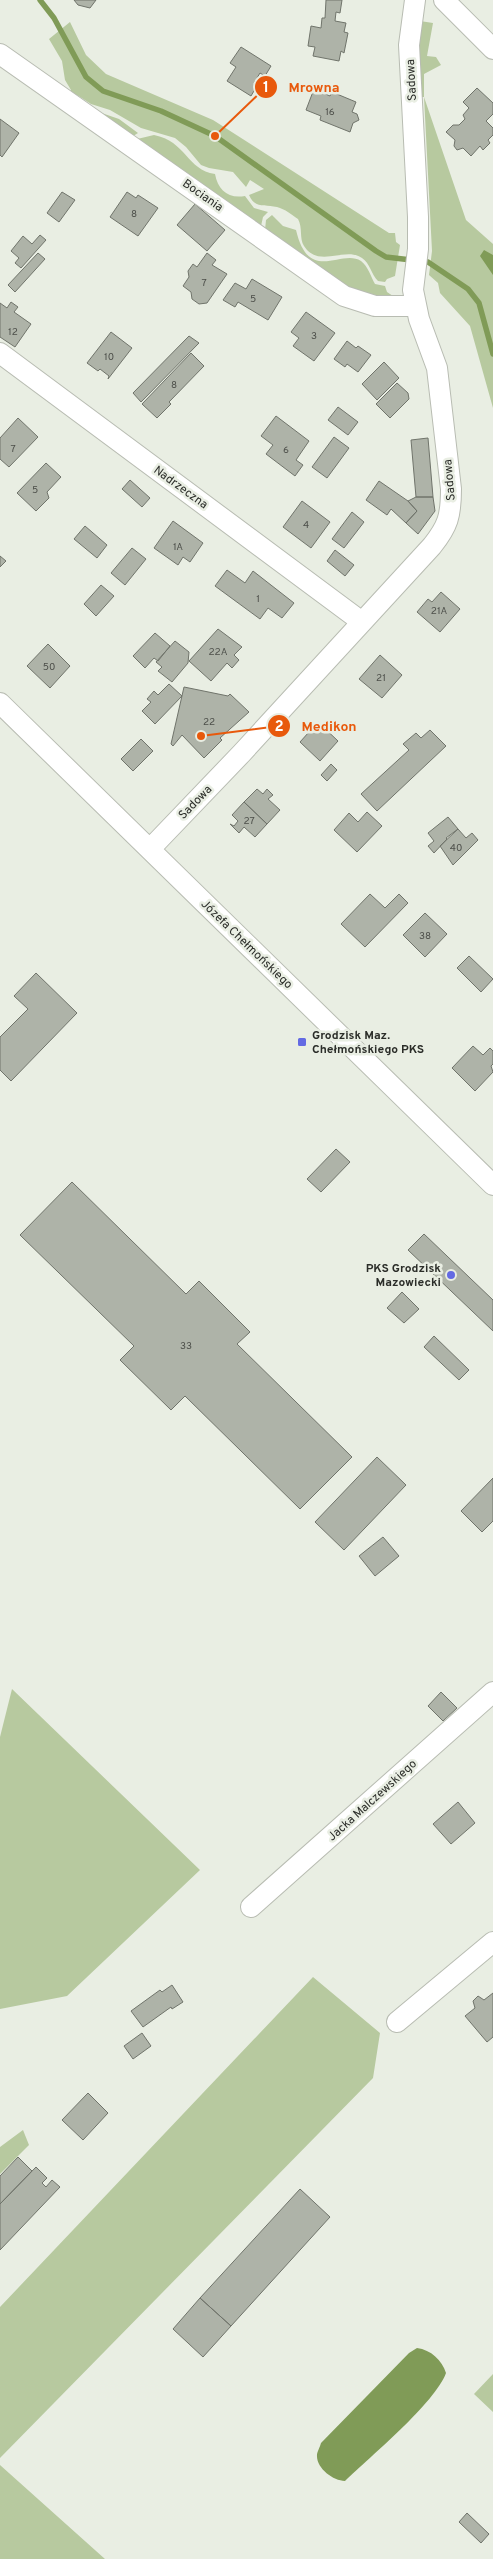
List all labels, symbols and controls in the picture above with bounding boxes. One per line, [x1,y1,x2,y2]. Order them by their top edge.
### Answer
street label: Sadowa [403,59,421,101]
callout: Mrowna [254,73,350,102]
text: 1 [263,79,269,98]
text: Mrowna [288,80,340,97]
house number: 16 [325,106,335,119]
street label: Bociania [179,176,226,216]
house number: 8 [131,208,137,221]
house number: 7 [201,277,207,290]
house number: 5 [250,293,256,306]
house number: 12 [8,326,18,339]
house number: 3 [311,330,317,343]
house number: 10 [104,351,114,364]
house number: 8 [171,379,177,392]
house number: 7 [10,443,16,456]
house number: 6 [283,444,289,457]
street label: Sadowa [440,458,460,501]
street label: Nadrzeczna [150,463,211,513]
house number: 5 [32,484,38,497]
house number: 4 [303,519,309,532]
house number: 1A [173,541,183,554]
house number: 1 [256,593,260,606]
house number: 21A [431,605,447,618]
house number: 22A [208,646,228,659]
house number: 50 [43,661,55,674]
house number: 21 [376,672,386,685]
callout: Medikon [267,711,367,740]
house number: 22 [203,716,215,729]
text: 2 [274,718,284,737]
text: Medikon [301,719,357,736]
street label: Sadowa [175,782,216,823]
house number: 27 [243,815,255,828]
house number: 40 [450,842,462,855]
street label: Józefa Chełmońskiego [197,897,296,993]
house number: 38 [419,930,431,943]
place label: Grodzisk Maz. Chełmońskiego PKS [312,1028,424,1058]
marker: Grodzisk Maz. Chełmońskiego PKS [296,1036,308,1048]
place label: PKS Grodzisk Mazowiecki [366,1261,441,1291]
marker: PKS Grodzisk Mazowiecki [445,1269,457,1281]
house number: 33 [180,1340,192,1353]
street label: Jacka Malczewskiego [325,1756,421,1845]

